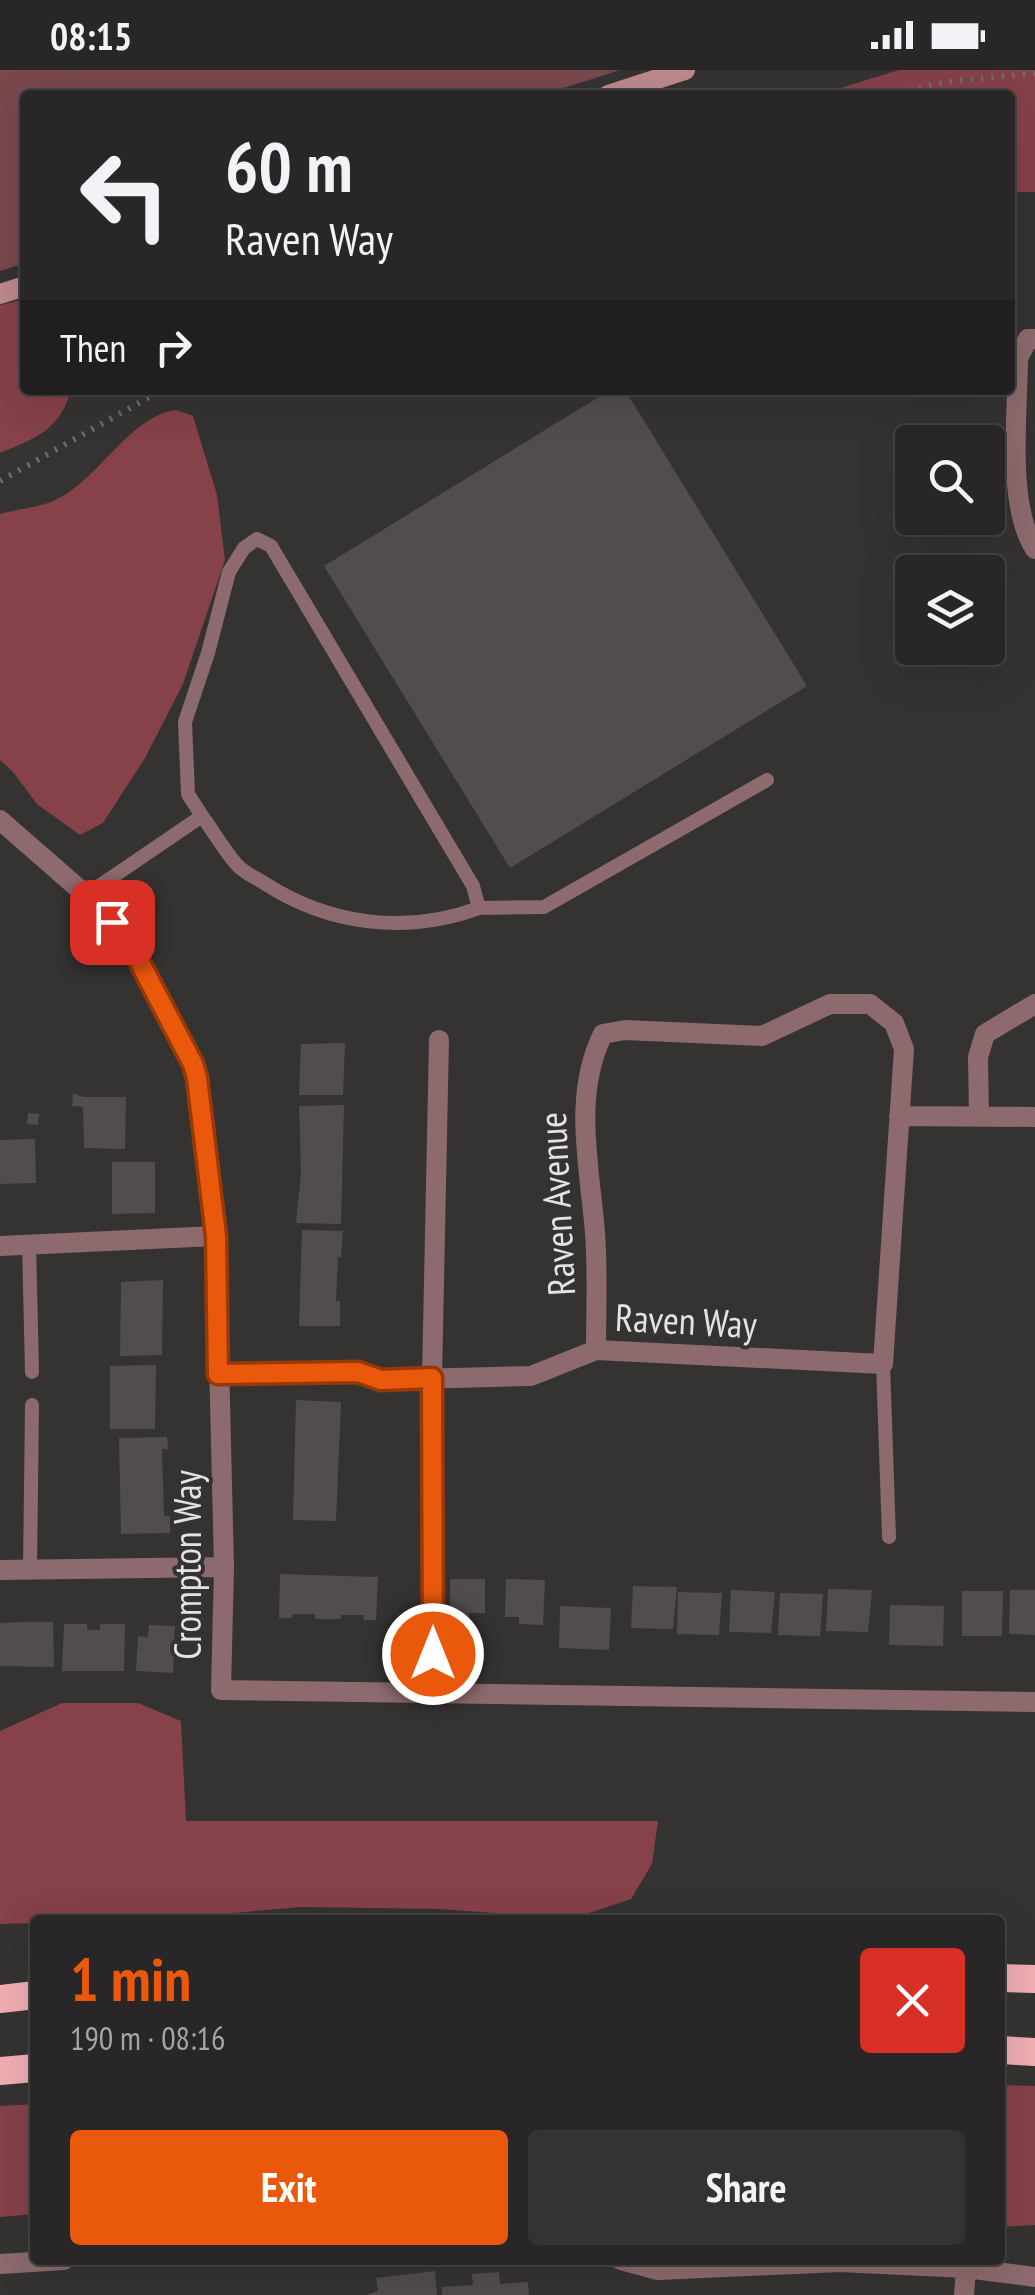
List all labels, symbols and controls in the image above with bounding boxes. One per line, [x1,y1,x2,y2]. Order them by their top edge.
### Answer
text: 08:15 [50,11,132,60]
text: 60 m [225,121,353,211]
icon: left [60,130,190,260]
text: Raven Way [225,209,393,267]
icon: right [146,320,201,375]
text: Then [60,323,126,372]
map controls [895,425,1005,665]
button: search [895,425,1005,535]
button: layers [895,555,1005,665]
pin [70,880,155,965]
icon: arrive [85,895,140,950]
street label: Raven Avenue [527,1111,585,1297]
street label: Raven Way [614,1292,759,1348]
street label: Crompton Way [162,1470,211,1660]
position arrow [381,1602,485,1706]
text: 1 min [70,1940,191,2018]
button: close [860,1948,965,2053]
text: 190 m · 08:16 [70,2017,225,2059]
button: Exit [70,2130,508,2245]
button: Share [528,2130,965,2245]

